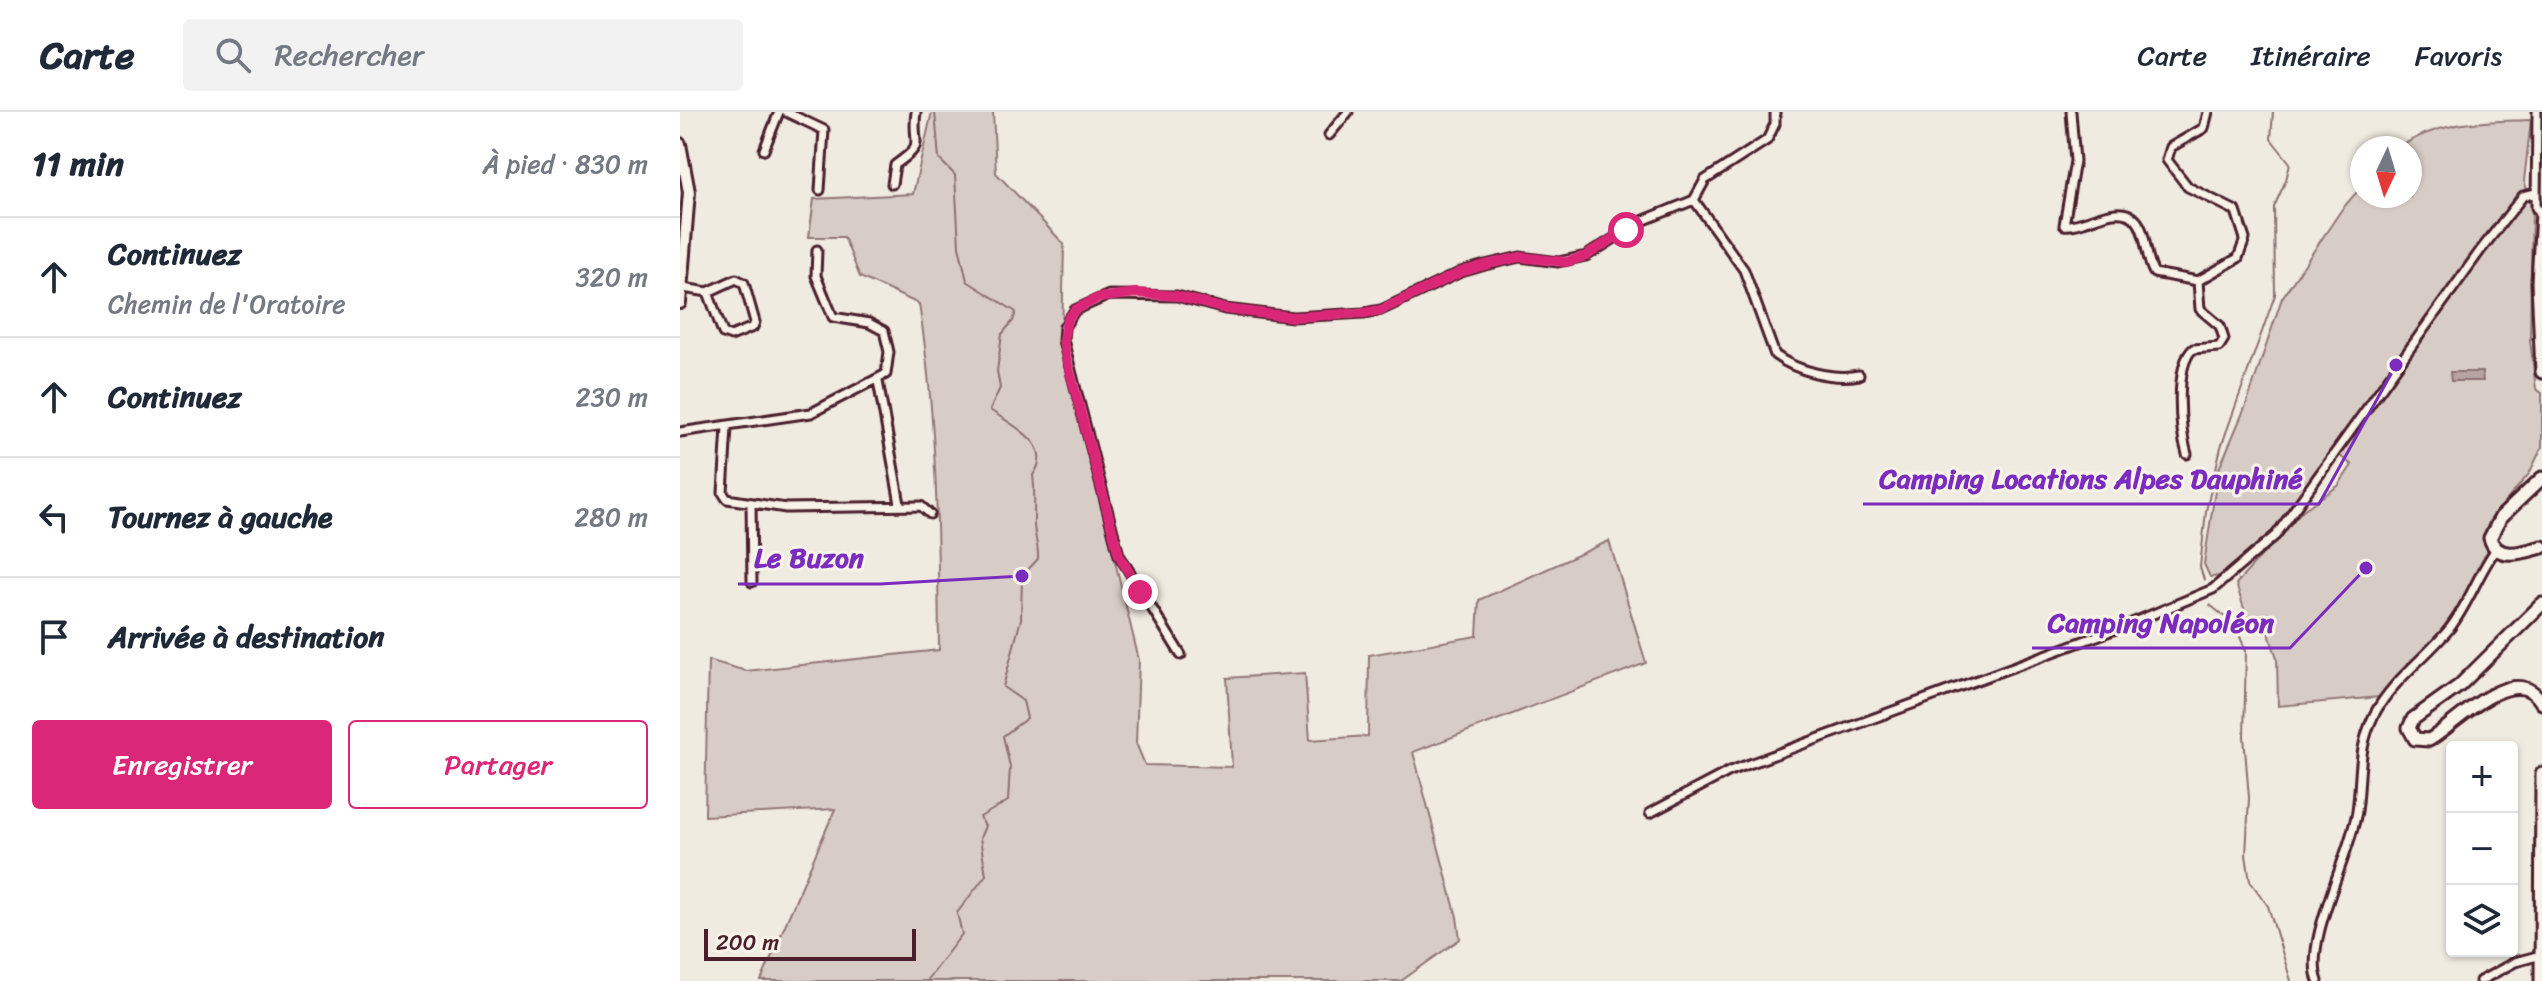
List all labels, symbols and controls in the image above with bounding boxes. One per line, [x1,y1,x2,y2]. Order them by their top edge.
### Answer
search box [183,19,743,91]
text: Carte [40,22,135,89]
text: Rechercher [275,28,424,82]
text: Carte [2137,31,2207,80]
text: Itinéraire [2251,31,2371,80]
text: Favoris [2415,31,2502,80]
icon: search [211,33,255,77]
text: 11 min [32,134,124,194]
north arrow [2350,136,2422,208]
text: À pied · 830 m [483,141,648,187]
route start [1608,212,1644,248]
text: Continuez [108,227,242,281]
text: 320 m [576,254,648,300]
icon: ahead [32,255,76,299]
text: Chemin de l'Oratoire [108,281,346,327]
text: Continuez [108,370,242,424]
text: 230 m [576,374,648,420]
icon: ahead [32,375,76,419]
callout: Camping Locations Alpes Dauphiné [1863,452,2319,504]
text: Camping Locations Alpes Dauphiné [1878,454,2303,503]
text: Tournez à gauche [108,490,333,544]
text: 280 m [574,494,648,540]
icon: left [32,495,76,539]
callout: Le Buzon [738,532,880,584]
text: Le Buzon [754,533,865,582]
route end [1122,574,1158,610]
callout: Camping Napoléon [2032,596,2290,648]
text: Camping Napoléon [2047,598,2275,647]
text: Arrivée à destination [108,610,385,664]
icon: arrive [32,615,76,659]
button: Enregistrer [32,720,332,809]
button: Partager [348,720,648,809]
map controls [2446,741,2518,957]
button: + [2446,741,2518,813]
button: − [2446,813,2518,885]
button: layers [2446,885,2518,957]
text: 200 m [716,923,779,962]
scale bar [704,925,916,961]

